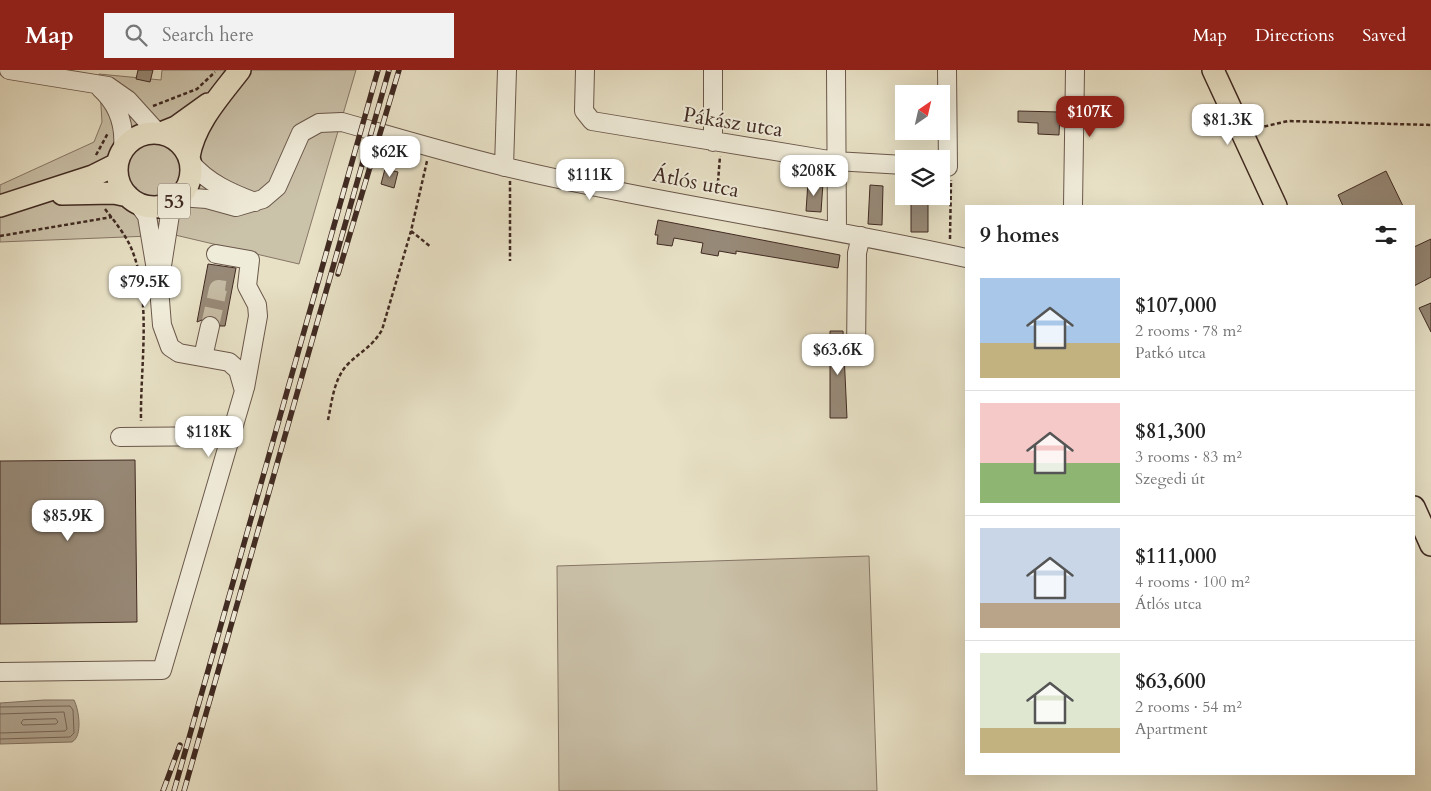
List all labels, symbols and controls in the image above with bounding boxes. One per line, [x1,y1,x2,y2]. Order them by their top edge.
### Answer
search box [104,13,454,58]
text: Map [25,19,74,52]
icon: search [122,21,150,49]
text: Search here [162,22,254,48]
text: Map [1193,23,1227,48]
text: Directions [1255,23,1334,48]
text: Saved [1362,23,1406,48]
north arrow [895,85,950,140]
map controls [895,85,950,205]
pin: $107K [1055,96,1125,138]
street label: Pákász utca [681,100,785,145]
text: $107K [1067,101,1113,123]
pin: $81.3K [1187,104,1269,146]
text: $81.3K [1203,109,1253,131]
pin: $62K [360,136,420,178]
text: $62K [371,141,409,163]
button: layers [895,150,950,205]
pin: $208K [779,154,849,197]
pin: $111K [555,158,625,201]
street label: Átlós utca [650,160,742,205]
text: $208K [791,160,837,182]
text: $111K [567,164,613,186]
road number: 53 [158,184,190,218]
text: 9 homes [980,221,1059,250]
icon: filters [1372,221,1400,249]
pin: $79.5K [104,266,186,308]
text: $79.5K [120,271,170,293]
text: $107,000 [1135,291,1216,320]
icon: home [1020,298,1080,358]
text: 2 rooms · 78 m² [1135,320,1242,342]
pin: $63.6K [797,334,879,376]
text: $63.6K [813,339,863,361]
text: Patkó utca [1135,342,1206,364]
pin: $118K [174,416,244,458]
text: $81,300 [1135,417,1206,446]
text: $118K [186,421,232,443]
icon: home [1020,423,1080,483]
text: 3 rooms · 83 m² [1135,446,1242,468]
text: Szegedi út [1135,468,1205,490]
pin: $85.9K [27,500,109,542]
text: $85.9K [43,505,93,527]
text: $111,000 [1135,542,1216,571]
icon: home [1020,548,1080,608]
text: 4 rooms · 100 m² [1135,571,1250,593]
text: Átlós utca [1135,593,1202,615]
text: $63,600 [1135,667,1206,696]
icon: home [1020,673,1080,733]
text: 2 rooms · 54 m² [1135,696,1242,718]
text: Apartment [1135,718,1208,740]

